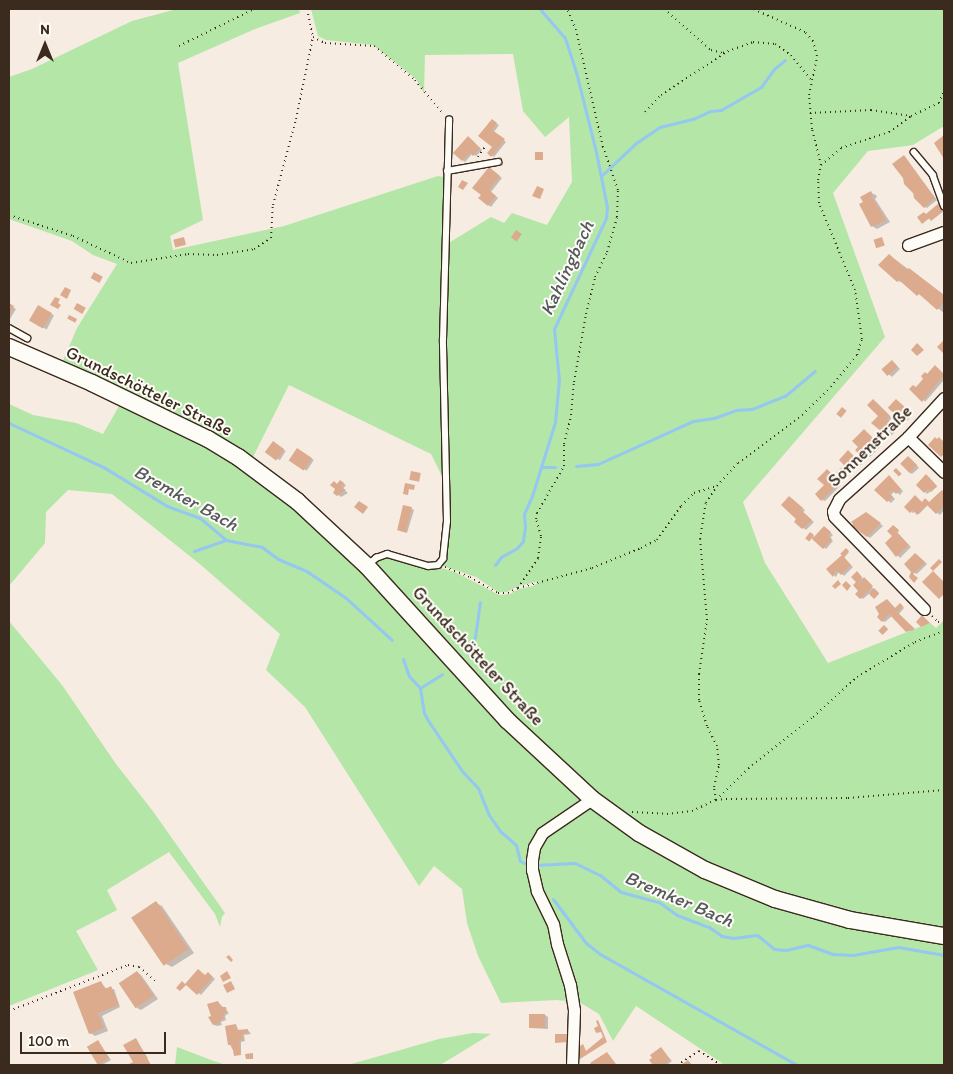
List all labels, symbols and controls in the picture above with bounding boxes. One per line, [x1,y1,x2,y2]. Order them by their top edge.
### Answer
north arrow [20,20,70,70]
text: N [40,21,50,38]
water label: Kahlingbach [535,217,599,319]
street label: Grundschötteler Straße [62,341,236,441]
street label: Sonnenstraße [823,400,917,492]
water label: Bremker Bach [130,460,242,536]
street label: Grundschötteler Straße [408,582,548,730]
water label: Bremker Bach [621,866,737,932]
scale bar [22,1022,169,1054]
text: 100 m [28,1032,69,1050]

